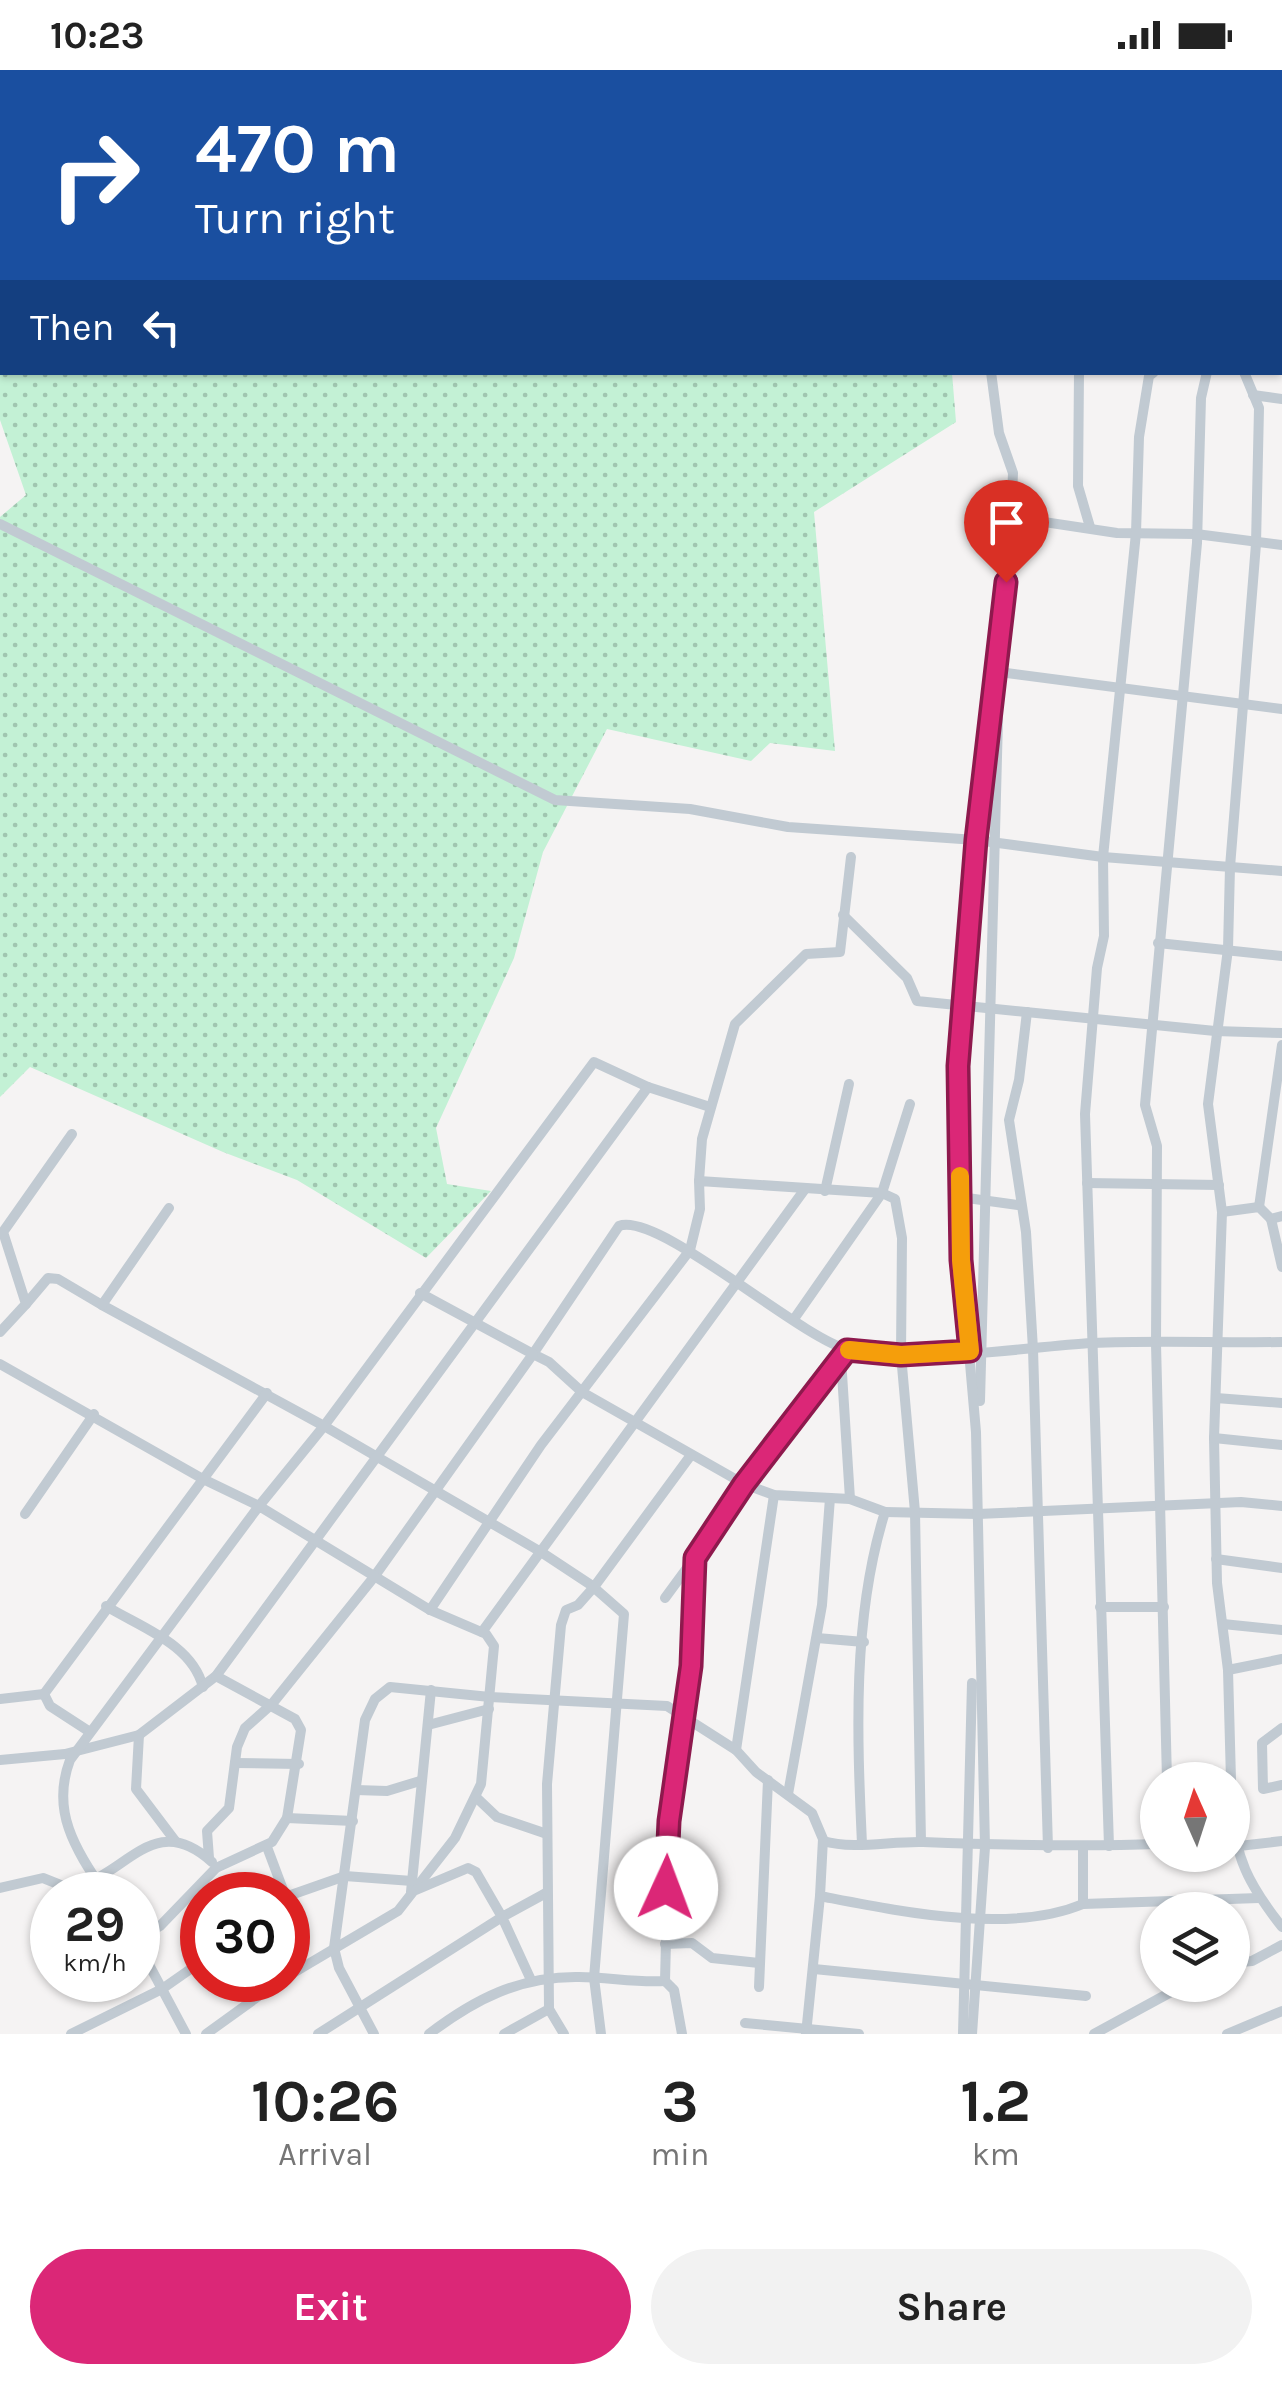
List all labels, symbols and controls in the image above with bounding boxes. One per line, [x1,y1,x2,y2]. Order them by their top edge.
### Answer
text: 10:23 [50,13,144,58]
text: 470 m [195,108,400,190]
icon: right [30,110,160,240]
text: Turn right [195,192,395,244]
icon: left [134,300,189,355]
text: Then [30,305,114,350]
pin [964,480,1049,583]
icon: arrive [979,495,1034,550]
north arrow [1140,1762,1250,1872]
map controls [1140,1762,1250,2002]
position arrow [614,1836,718,1940]
speed limit sign: 30 [180,1872,310,2002]
button: layers [1140,1892,1250,2002]
text: 29 [65,1895,125,1954]
text: km/h [63,1948,127,1977]
text: 10:26 [251,2066,399,2136]
text: 3 [661,2066,698,2136]
text: 1.2 [960,2066,1031,2136]
text: Arrival [278,2136,372,2173]
text: min [650,2136,709,2173]
text: km [972,2136,1020,2173]
button: Exit [30,2249,631,2364]
button: Share [651,2249,1252,2364]

